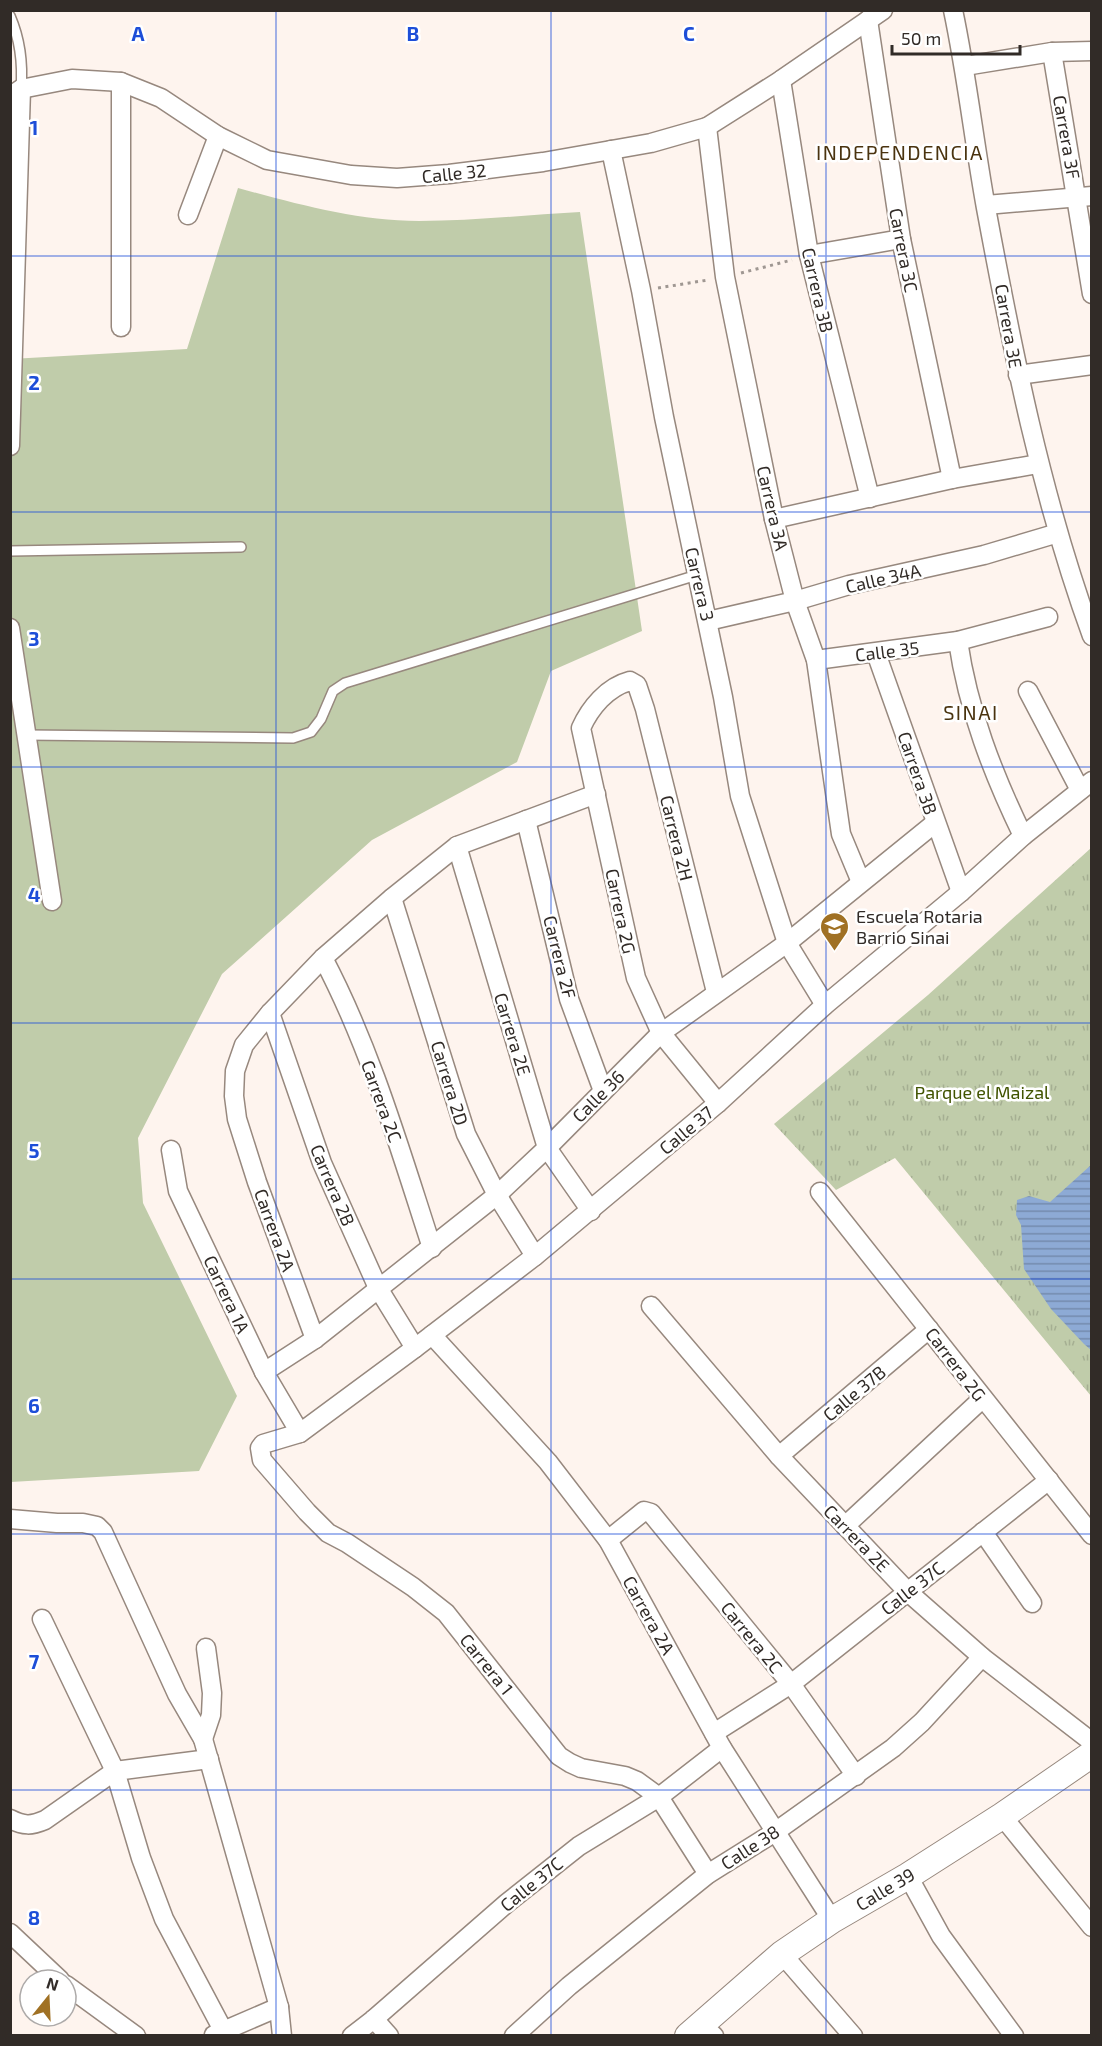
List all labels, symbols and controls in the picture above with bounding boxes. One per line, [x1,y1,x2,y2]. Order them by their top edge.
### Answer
scale bar [892,18,1020,56]
text: A [131,21,145,45]
text: B [407,21,419,45]
text: C [683,21,695,45]
text: 50 m [901,27,941,49]
street label: Carrera 3F [1049,93,1085,181]
text: 1 [30,115,38,139]
district label: INDEPENDENCIA [816,140,984,164]
street label: Calle 32 [421,159,487,187]
street label: Carrera 3C [885,206,923,294]
street label: Carrera 3B [798,245,838,335]
street label: Carrera 3E [991,282,1027,370]
text: 2 [28,370,40,394]
street label: Carrera 3A [753,463,794,553]
street label: Carrera 3 [681,545,719,623]
street label: Calle 34A [843,558,924,597]
text: 3 [28,626,40,650]
street label: Calle 35 [854,636,920,666]
district label: SINAI [943,700,999,724]
street label: Carrera 3B [894,729,942,817]
street label: Carrera 2H [656,793,698,883]
street label: Carrera 2G [601,866,641,956]
text: 4 [28,882,41,906]
place label: Escuela Rotaria Barrio Sinai [856,905,983,948]
school or university icon: Escuela Rotaria Barrio Sinai [819,910,851,952]
street label: Carrera 2F [539,913,581,1001]
street label: Carrera 2E [490,990,536,1078]
street label: Carrera 2D [427,1038,473,1128]
street label: Carrera 2C [357,1057,407,1145]
street label: Calle 36 [567,1065,629,1127]
park label: Parque el Maizal [915,1081,1050,1103]
street label: Calle 37 [655,1101,717,1159]
text: 5 [28,1138,40,1162]
street label: Carrera 2B [306,1141,360,1229]
street label: Carrera 2A [250,1186,300,1275]
street label: Carrera 1A [199,1252,255,1337]
street label: Carrera 2G [921,1323,991,1405]
street label: Calle 37B [818,1360,890,1426]
text: 6 [28,1393,40,1417]
street label: Carrera 2E [819,1500,895,1576]
street label: Calle 37C [876,1557,948,1619]
street label: Carrera 2A [618,1572,680,1659]
street label: Carrera 2C [717,1597,787,1677]
street label: Carrera 1 [456,1629,518,1699]
text: 7 [29,1649,40,1673]
street label: Calle 38 [717,1820,783,1874]
street label: Calle 37C [495,1852,567,1916]
street label: Calle 39 [852,1863,918,1915]
text: 8 [28,1905,40,1929]
north arrow [18,1968,78,2028]
text: N [44,1972,61,1994]

